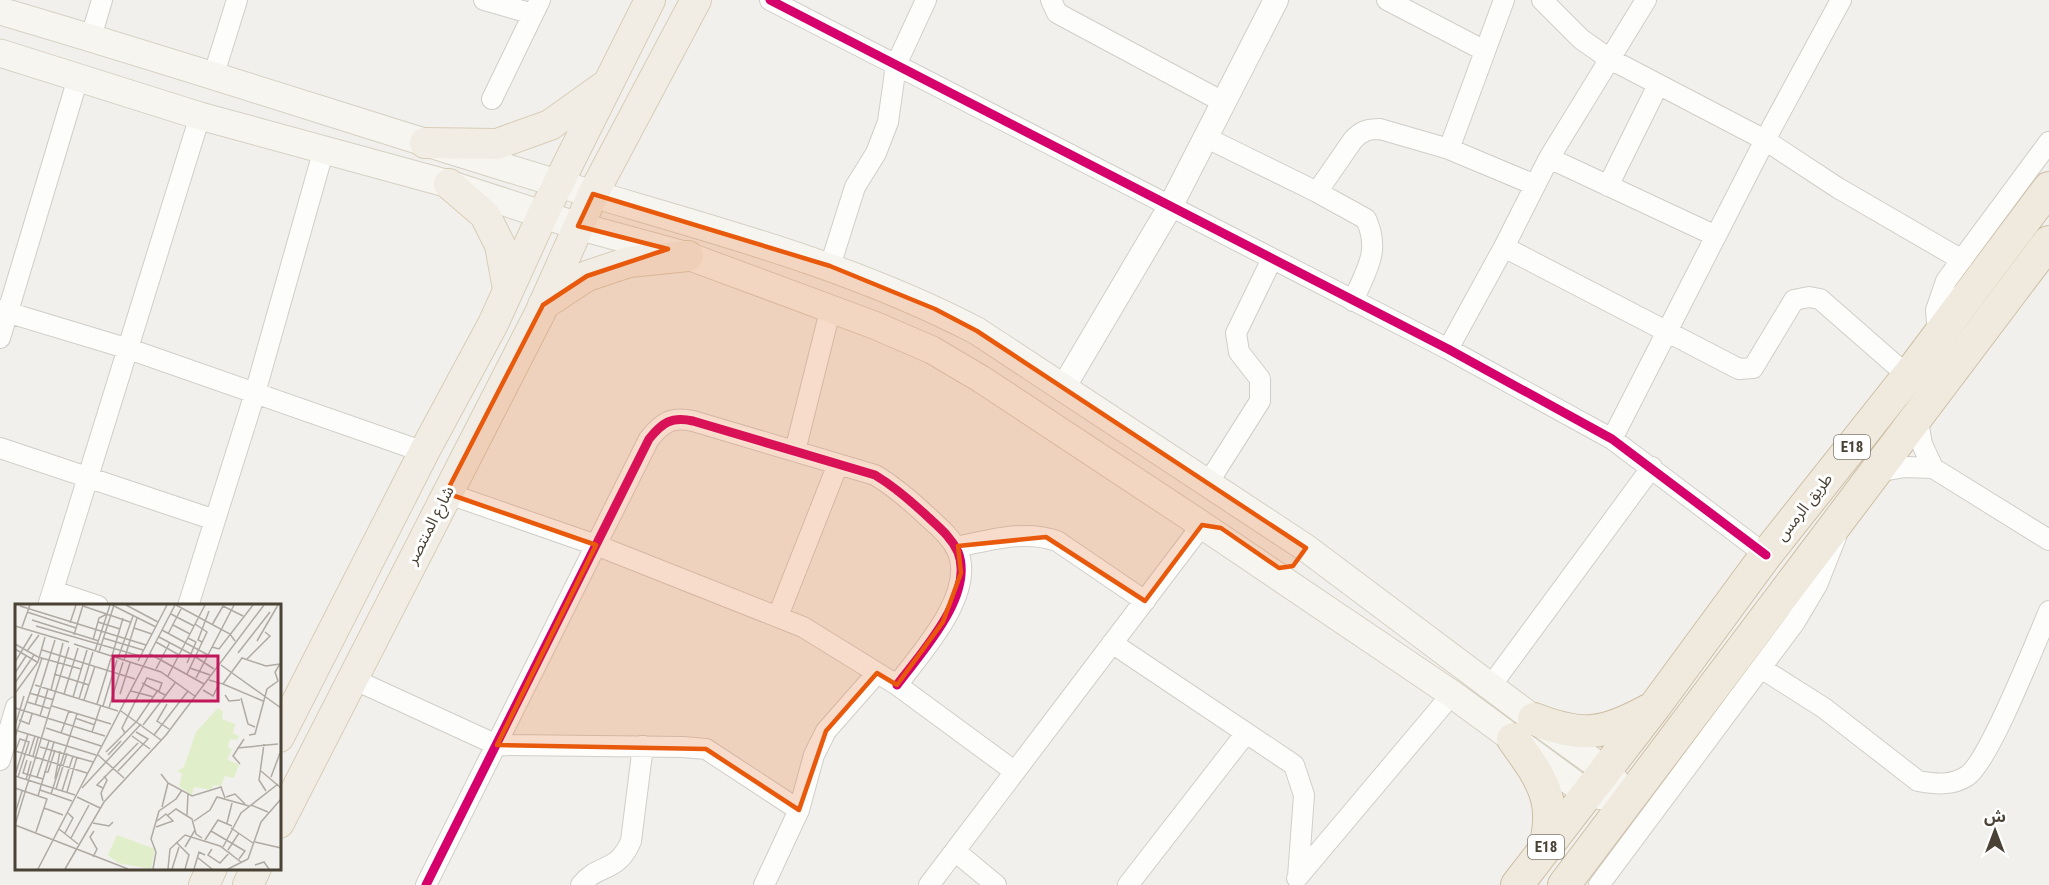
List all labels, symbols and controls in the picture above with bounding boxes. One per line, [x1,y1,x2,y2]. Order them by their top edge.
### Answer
road number: E18 [1834,435,1870,459]
street label: طريق الرمس [1772,469,1837,545]
street label: شارع المنتصر [402,483,460,569]
inset map [15,604,280,870]
north arrow [1965,801,2025,861]
text: ش [1984,807,2006,826]
road number: E18 [1528,835,1564,859]

